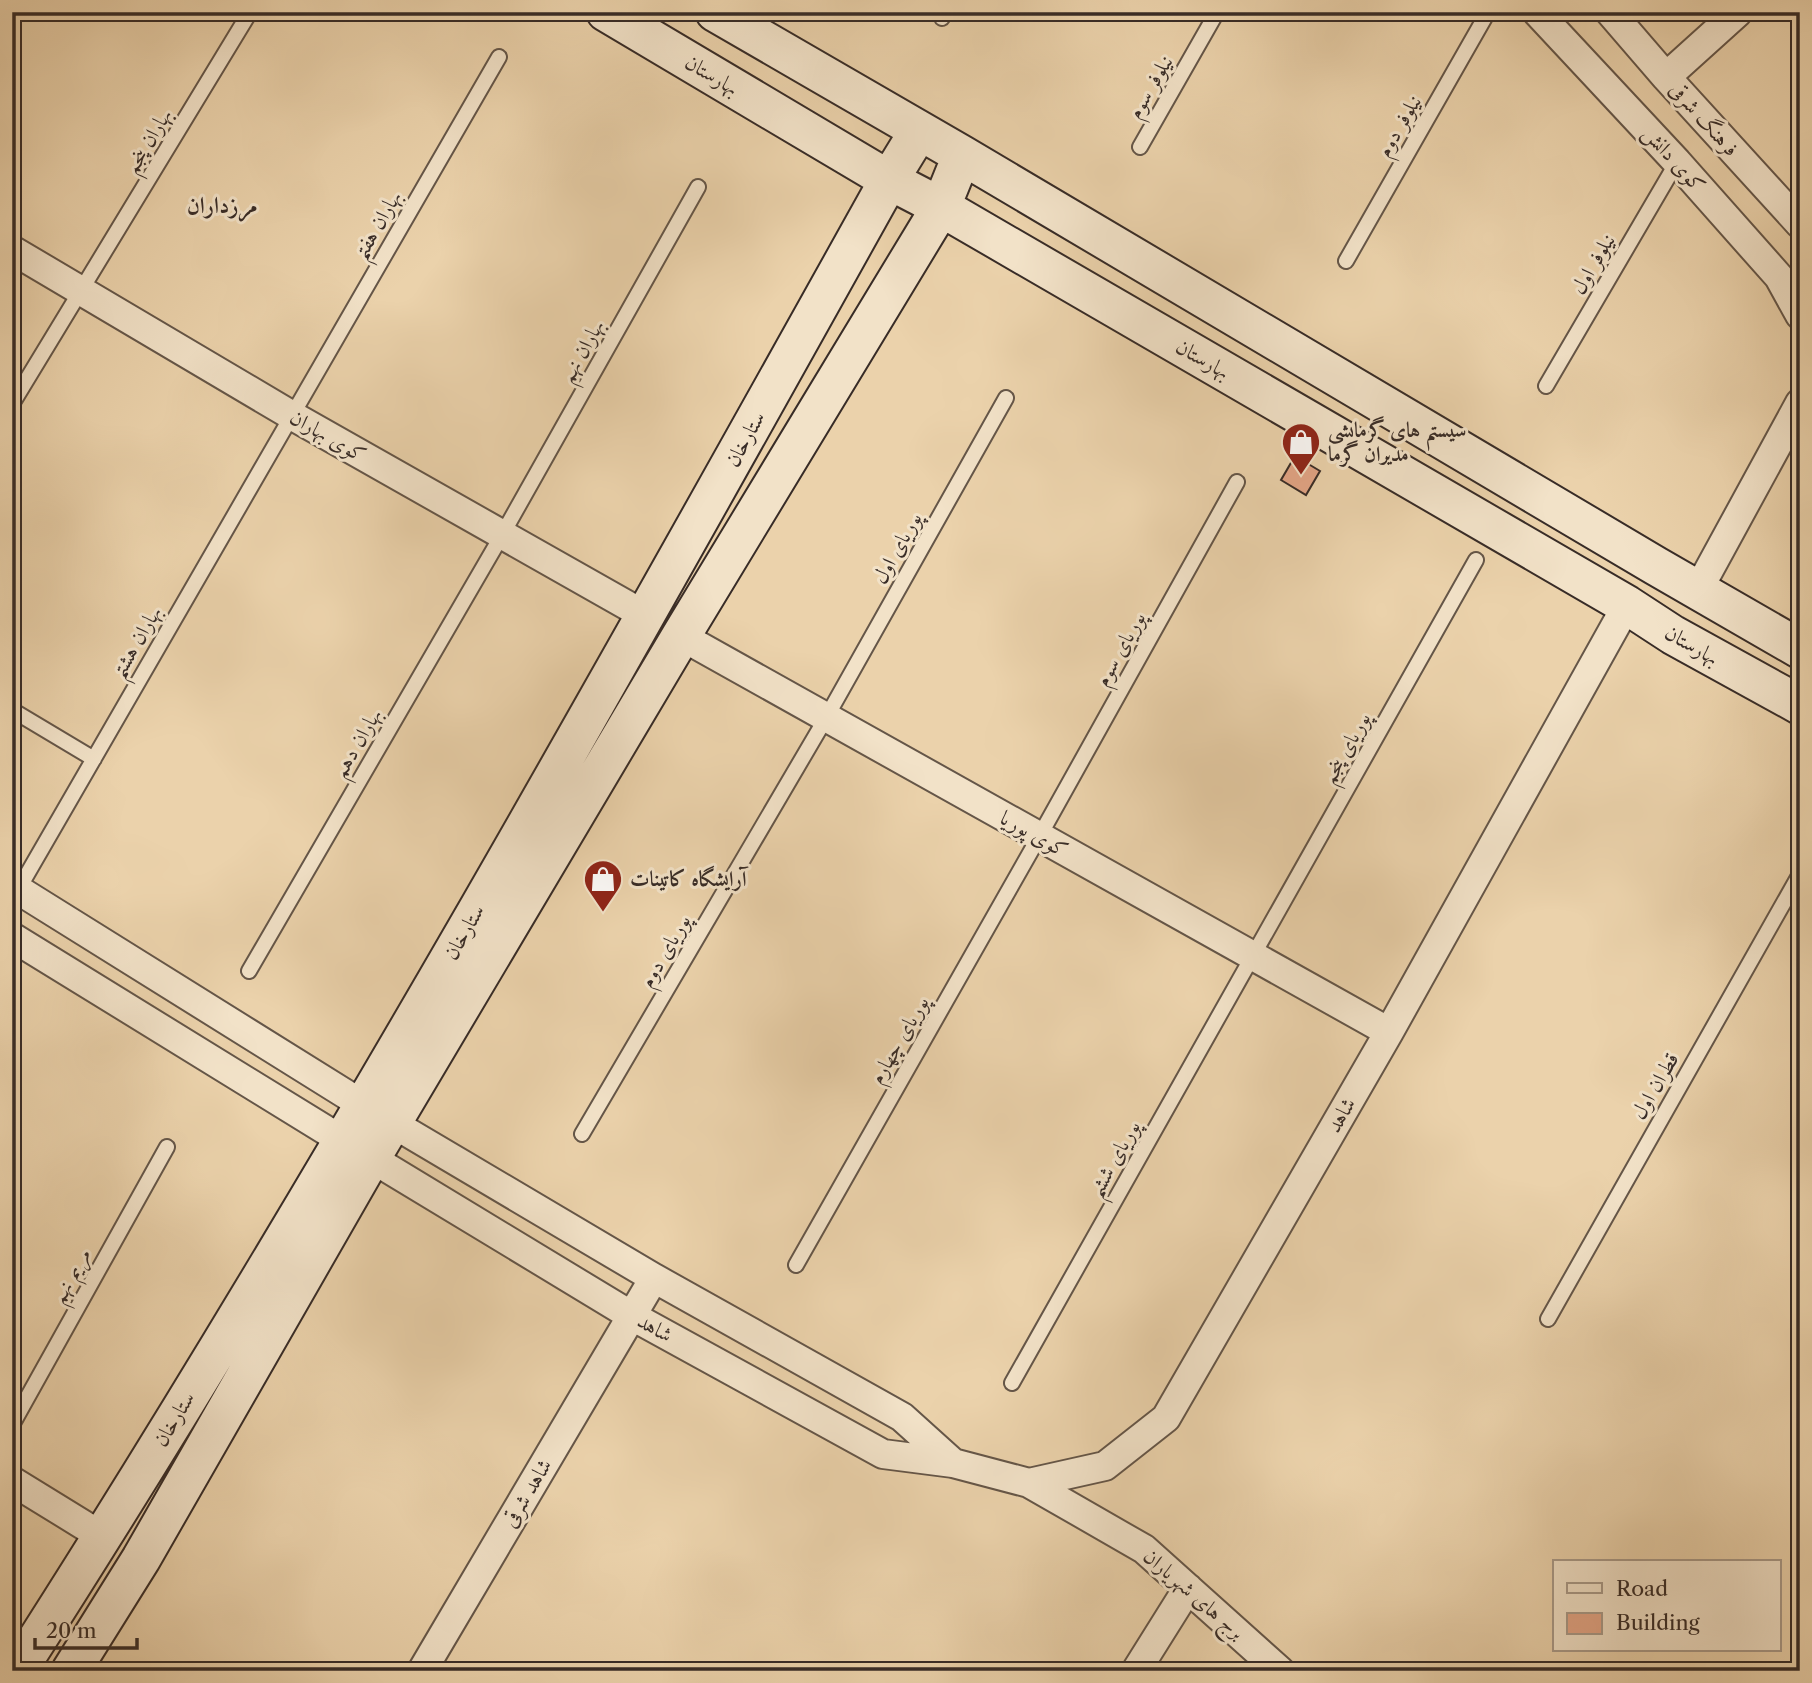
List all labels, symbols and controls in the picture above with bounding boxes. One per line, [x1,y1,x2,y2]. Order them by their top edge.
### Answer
street label: بهارستان [680,49,744,102]
street label: نیلوفر سوم [1121,51,1183,126]
street label: فرهنگ شرقی [1663,76,1744,162]
street label: نیلوفر دوم [1371,90,1432,164]
street label: بهاران پنجم [118,104,184,182]
street label: کوی دانش [1636,120,1711,199]
street label: بهاران هفتم [347,186,414,268]
district label: مرزداران [187,191,257,222]
street label: نیلوفر اول [1565,229,1621,299]
street label: بهاران نهم [554,315,616,391]
street label: بهارستان [1171,333,1235,386]
street label: کوی بهاران [285,404,371,469]
street label: ستارخان [719,407,770,471]
place label: سیستم های گرمایشی مدیران گرما [1328,416,1466,467]
shop icon: سیستم های گرمایشی مدیران گرما [1280,421,1322,476]
street label: پوریای اول [867,507,930,589]
street label: بهاران هشتم [105,601,174,687]
street label: پوریای سوم [1089,606,1156,693]
street label: بهارستان [1660,619,1724,672]
street label: بهاران دهم [327,703,393,786]
street label: پوریای پنجم [1316,707,1383,792]
street label: کوی پوریا [994,805,1073,865]
shop icon: آرایشگاه کاتینات [582,858,624,913]
place label: آرایشگاه کاتینات [630,865,749,892]
street label: ستارخان [438,900,489,964]
street label: پوریای دوم [634,909,701,995]
street label: پوریای چهارم [863,991,939,1091]
street label: قطران اول [1626,1048,1684,1124]
street label: شاهد [1321,1093,1360,1137]
street label: پوریای ششم [1082,1115,1153,1206]
street label: مریم نهم [45,1244,103,1312]
street label: شاهد [633,1308,677,1347]
street label: ستارخان [147,1387,200,1451]
street label: شاهد شرقی [496,1454,558,1533]
street label: برج های شهریاران [1134,1543,1250,1650]
legend [1553,1560,1780,1652]
text: Road [1616,1576,1668,1601]
scale bar [35,1606,136,1650]
text: Building [1616,1610,1701,1635]
text: 20 m [46,1618,97,1643]

